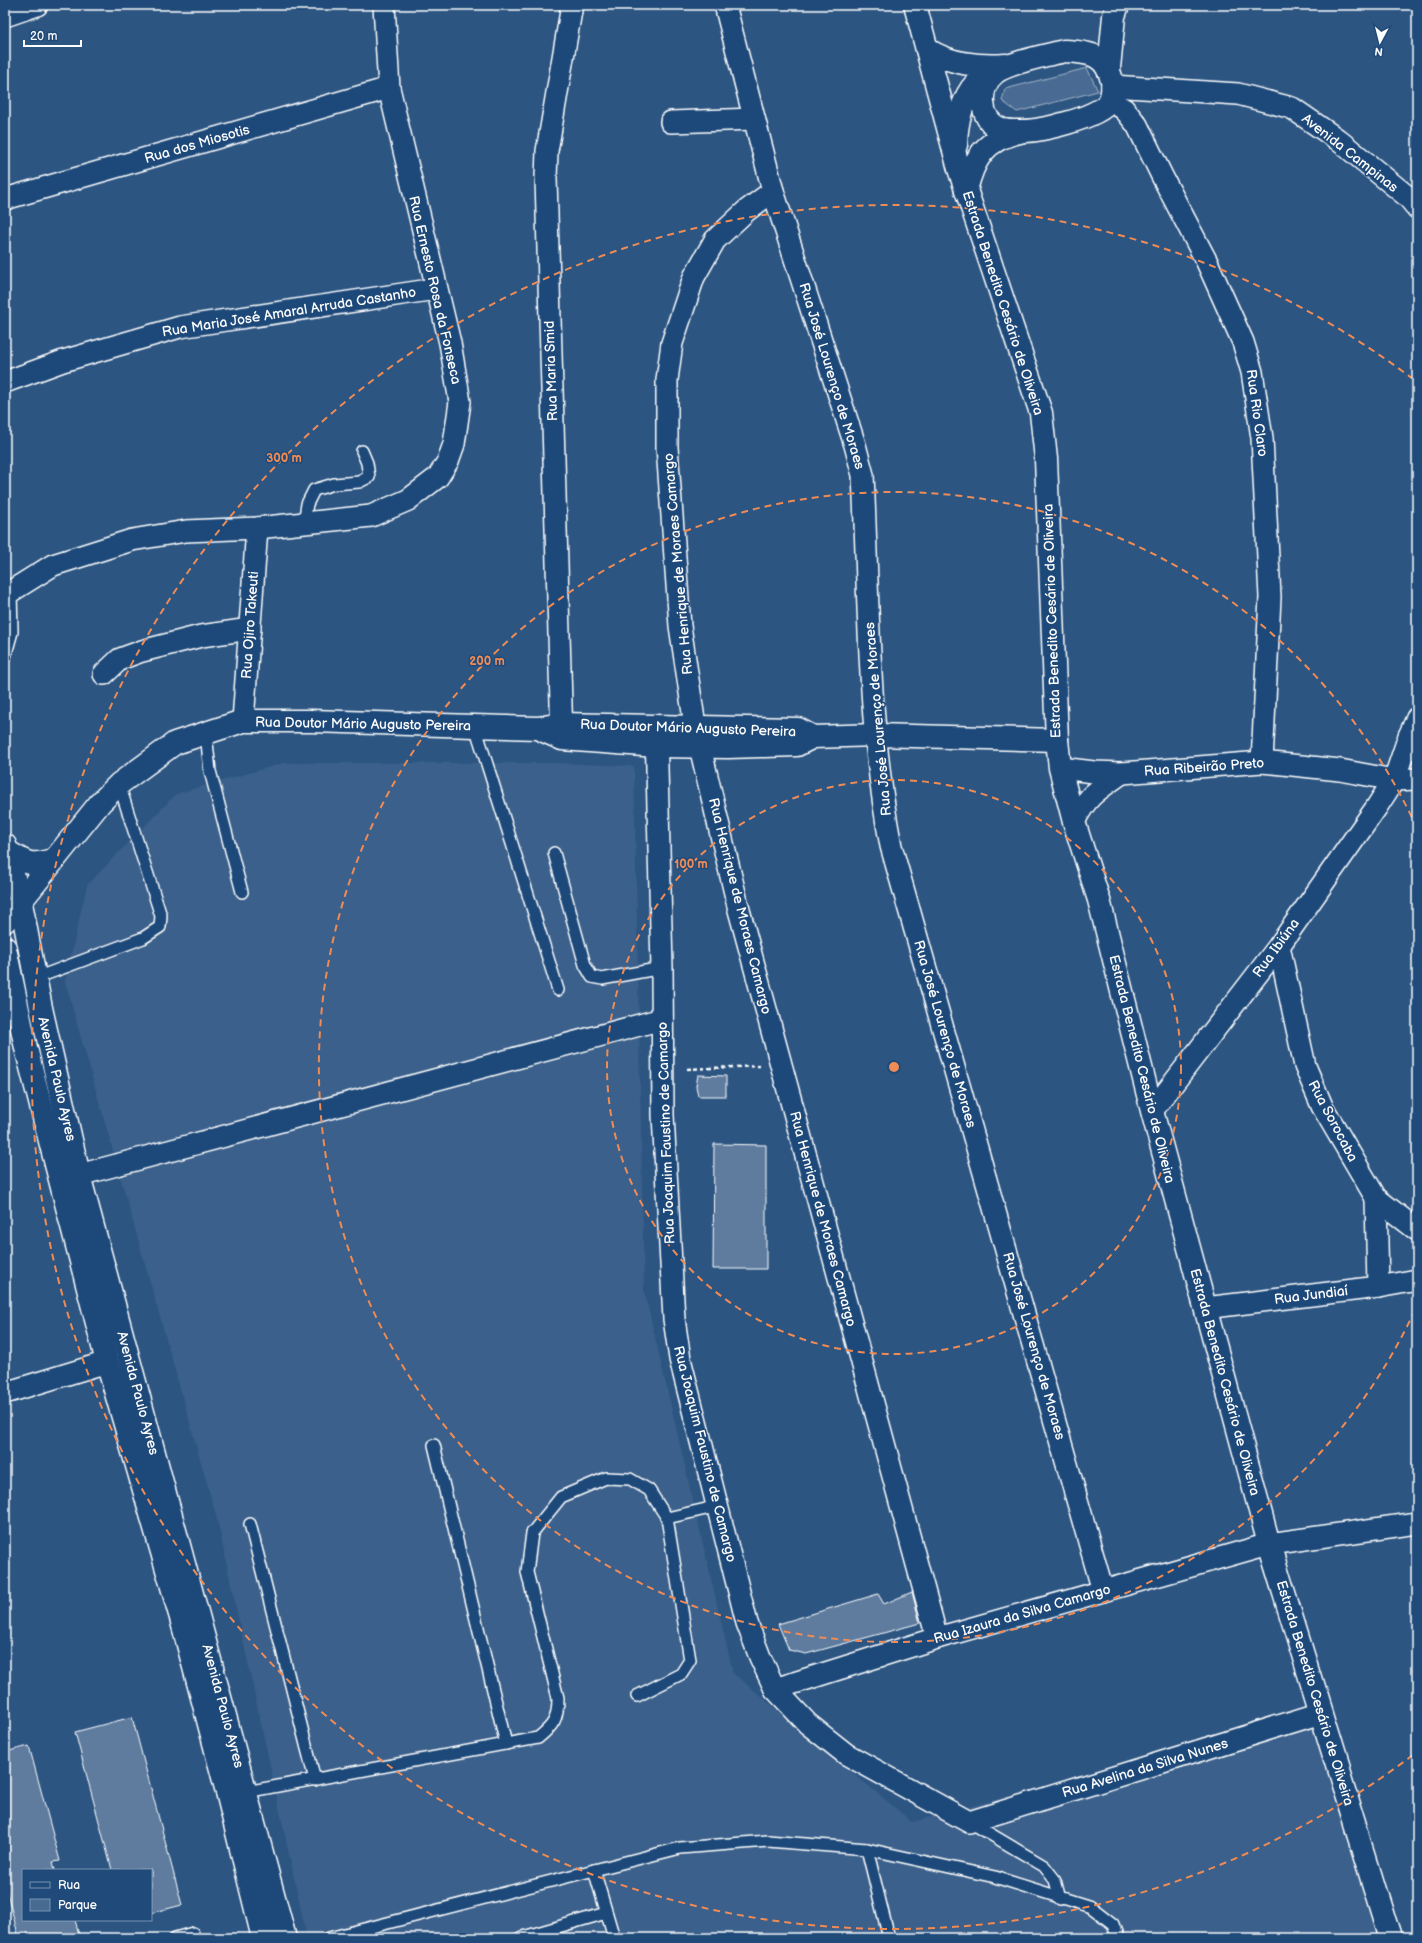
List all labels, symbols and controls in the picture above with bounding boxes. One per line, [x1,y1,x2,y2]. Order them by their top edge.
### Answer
scale bar [24,22,81,48]
north arrow [1360,22,1400,62]
text: 20 m [30,29,57,44]
text: N [1374,44,1384,58]
street label: Avenida Campinas [1298,110,1402,196]
street label: Rua dos Miosotis [142,121,252,167]
street label: Estrada Benedito Cesário de Oliveira [959,189,1047,417]
street label: Rua Ernesto Rosa da Fonseca [405,194,465,386]
street label: Rua José Lourenço de Moraes [795,281,869,471]
street label: Rua Maria José Amaral Arruda Castanho [161,284,417,340]
street label: Rua Maria Smid [541,320,561,422]
street label: Rua Rio Claro [1242,368,1272,458]
text: 300 m [266,451,302,466]
street label: Rua Henrique de Moraes Camargo [660,452,696,675]
street label: Estrada Benedito Cesário de Oliveira [1039,503,1065,739]
street label: Rua Ojiro Takeuti [238,571,262,679]
street label: Rua José Lourenço de Moraes [861,621,895,817]
text: 200 m [469,654,505,669]
street label: Rua Doutor Mário Augusto Pereira [255,714,471,734]
street label: Rua Doutor Mário Augusto Pereira [580,716,796,740]
street label: Rua Ribeirão Preto [1143,754,1265,780]
street label: Rua Henrique de Moraes Camargo [705,796,775,1016]
text: 100 m [674,857,708,872]
street label: Rua Ibiúna [1249,915,1303,981]
street label: Rua José Lourenço de Moraes [910,938,980,1130]
street label: Estrada Benedito Cesário de Oliveira [1105,953,1179,1185]
street label: Avenida Paulo Ayres [34,1015,80,1143]
street label: Rua Joaquim Faustino de Camargo [654,1022,678,1244]
centre of rings [887,1060,901,1074]
street label: Rua Sorocaba [1304,1077,1362,1165]
street label: Rua Henrique de Moraes Camargo [786,1109,860,1329]
street label: Rua José Lourenço de Moraes [999,1250,1069,1442]
street label: Estrada Benedito Cesário de Oliveira [1186,1267,1264,1498]
street label: Rua Jundiaí [1273,1282,1350,1308]
street label: Avenida Paulo Ayres [113,1329,163,1457]
street label: Rua Joaquim Faustino de Camargo [670,1344,740,1564]
street label: Estrada Benedito Cesário de Oliveira [1273,1578,1357,1808]
street label: Rua Izaura da Silva Camargo [932,1581,1112,1647]
street label: Avenida Paulo Ayres [198,1642,248,1770]
street label: Rua Avelina da Silva Nunes [1060,1735,1230,1801]
legend [22,1869,152,1921]
text: Rua [58,1878,80,1893]
text: Parque [58,1898,97,1913]

